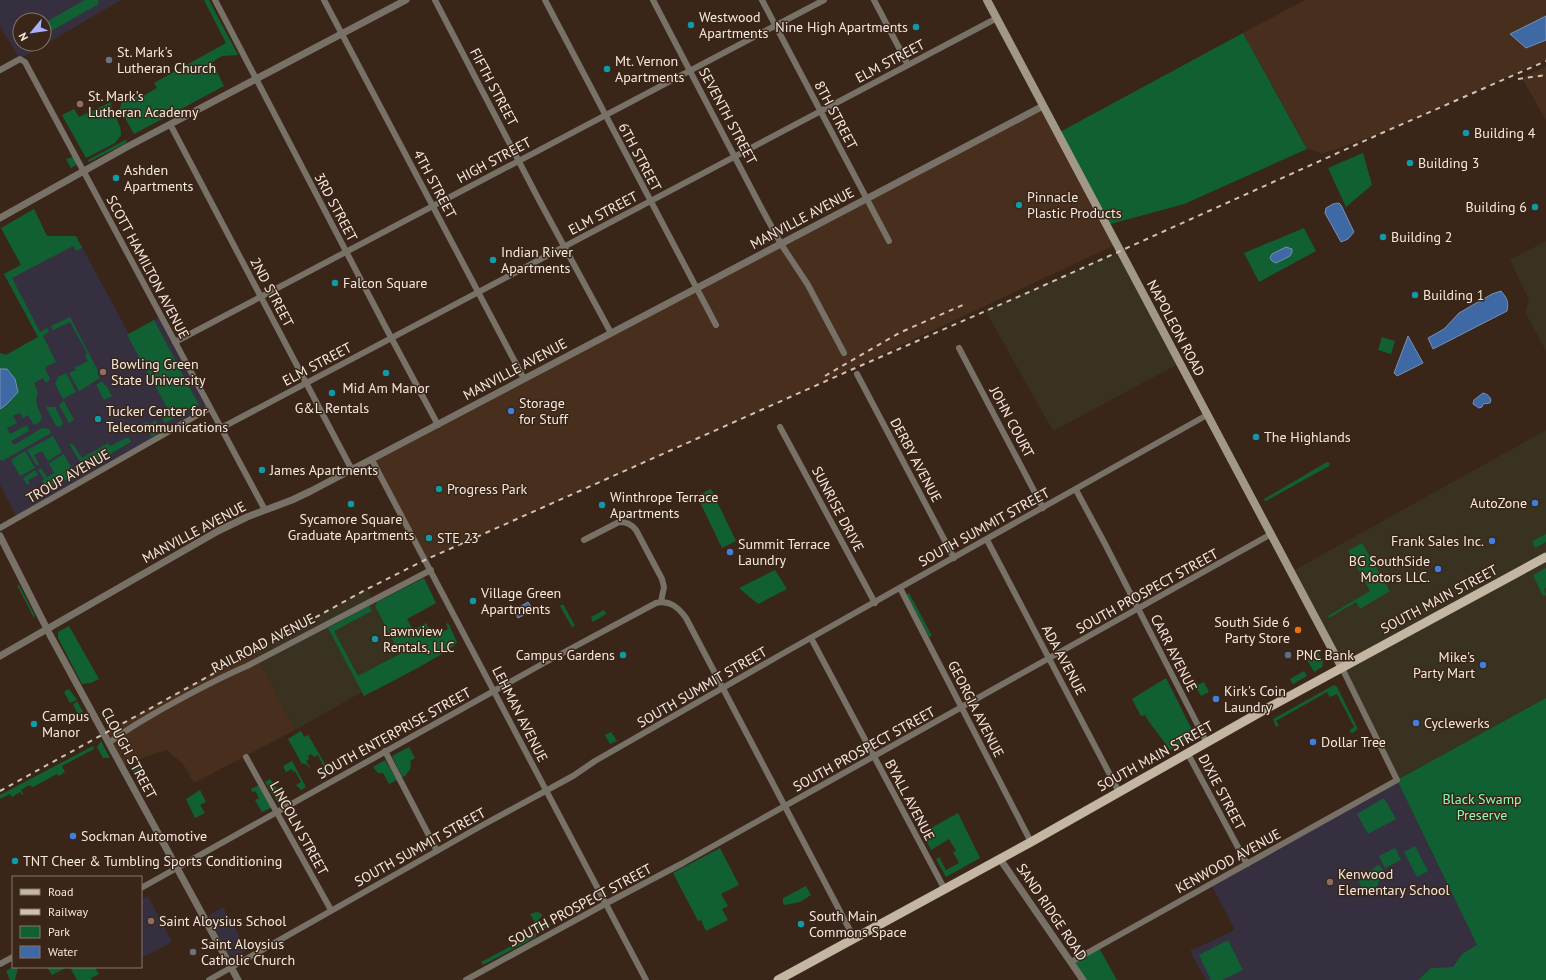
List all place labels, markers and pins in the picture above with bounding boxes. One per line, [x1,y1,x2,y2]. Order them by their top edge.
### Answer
place label: Westwood Apartments [699,8,769,42]
place label: Nine High Apartments [775,18,908,36]
marker: Westwood Apartments [686,20,696,30]
marker: Nine High Apartments [911,22,921,32]
place label: St. Mark's Lutheran Church [117,43,216,77]
place label: Mt. Vernon Apartments [615,52,685,86]
marker: St. Mark's Lutheran Church [104,55,114,65]
marker: Mt. Vernon Apartments [602,64,612,74]
place label: St. Mark's Lutheran Academy [88,87,199,121]
marker: St. Mark's Lutheran Academy [75,99,85,109]
place label: Building 4 [1474,124,1536,142]
marker: Building 4 [1461,128,1471,138]
place label: Building 3 [1418,154,1479,172]
marker: Building 3 [1405,158,1415,168]
place label: Ashden Apartments [124,161,194,195]
marker: Ashden Apartments [111,173,121,183]
place label: Pinnacle Plastic Products [1027,188,1122,222]
place label: Building 6 [1466,198,1527,216]
marker: Pinnacle Plastic Products [1014,200,1024,210]
marker: Building 6 [1530,202,1540,212]
place label: Building 2 [1391,228,1452,246]
marker: Building 2 [1378,232,1388,242]
place label: Indian River Apartments [501,243,573,277]
marker: Indian River Apartments [488,255,498,265]
place label: Falcon Square [343,274,427,292]
marker: Falcon Square [330,278,340,288]
place label: Building 1 [1423,286,1484,304]
marker: Building 1 [1410,290,1420,300]
place label: Bowling Green State University [111,355,206,389]
marker: Bowling Green State University [98,367,108,377]
marker: Mid Am Manor [381,368,391,378]
place label: Mid Am Manor [343,379,430,397]
marker: G&L Rentals [327,388,337,398]
place label: Storage for Stuff [519,394,569,428]
place label: G&L Rentals [295,399,369,417]
place label: Tucker Center for Telecommunications [106,402,228,436]
marker: Storage for Stuff [506,406,516,416]
marker: Tucker Center for Telecommunications [93,414,103,424]
place label: The Highlands [1264,428,1351,446]
marker: The Highlands [1251,432,1261,442]
place label: James Apartments [269,461,378,479]
marker: James Apartments [257,465,267,475]
place label: Progress Park [447,480,528,498]
marker: Progress Park [434,484,444,494]
place label: Winthrope Terrace Apartments [610,488,718,522]
place label: AutoZone [1470,494,1527,512]
marker: AutoZone [1530,498,1540,508]
marker: Sycamore Square Graduate Apartments [346,499,356,509]
marker: Winthrope Terrace Apartments [597,500,607,510]
place label: Sycamore Square Graduate Apartments [288,510,414,544]
place label: STE 23 [437,529,479,547]
place label: Frank Sales Inc. [1391,532,1484,550]
marker: STE 23 [424,533,434,543]
place label: Summit Terrace Laundry [738,535,830,569]
marker: Frank Sales Inc. [1487,536,1497,546]
marker: Summit Terrace Laundry [725,547,735,557]
place label: BG SouthSide Motors LLC. [1349,552,1430,586]
marker: BG SouthSide Motors LLC. [1433,564,1443,574]
place label: Village Green Apartments [480,584,561,618]
marker: Village Green Apartments [468,596,478,606]
place label: South Side 6 Party Store [1214,613,1290,647]
place label: Lawnview Rentals, LLC [383,622,454,656]
marker: South Side 6 Party Store [1293,625,1303,635]
marker: Lawnview Rentals, LLC [370,634,380,644]
place label: Campus Gardens [516,646,615,664]
place label: PNC Bank [1296,646,1354,664]
place label: Mike's Party Mart [1413,648,1475,682]
marker: Campus Gardens [618,650,628,660]
marker: PNC Bank [1283,650,1293,660]
marker: Mike's Party Mart [1478,660,1488,670]
place label: Kirk's Coin Laundry [1224,682,1286,716]
marker: Kirk's Coin Laundry [1211,694,1221,704]
place label: Campus Manor [42,707,89,741]
place label: Cyclewerks [1424,714,1490,732]
marker: Cyclewerks [1411,718,1421,728]
marker: Campus Manor [29,719,39,729]
place label: Dollar Tree [1321,733,1386,751]
marker: Dollar Tree [1308,737,1318,747]
place label: Sockman Automotive [81,827,207,845]
marker: Sockman Automotive [68,831,78,841]
place label: TNT Cheer & Tumbling Sports Conditioning [23,852,282,870]
marker: TNT Cheer & Tumbling Sports Conditioning [10,856,20,866]
place label: Kenwood Elementary School [1338,865,1450,899]
marker: Kenwood Elementary School [1325,877,1335,887]
place label: South Main Commons Space [809,907,907,941]
place label: Saint Aloysius School [159,912,286,930]
marker: Saint Aloysius School [146,916,156,926]
marker: South Main Commons Space [796,919,806,929]
place label: Saint Aloysius Catholic Church [201,935,295,969]
marker: Saint Aloysius Catholic Church [188,947,198,957]

